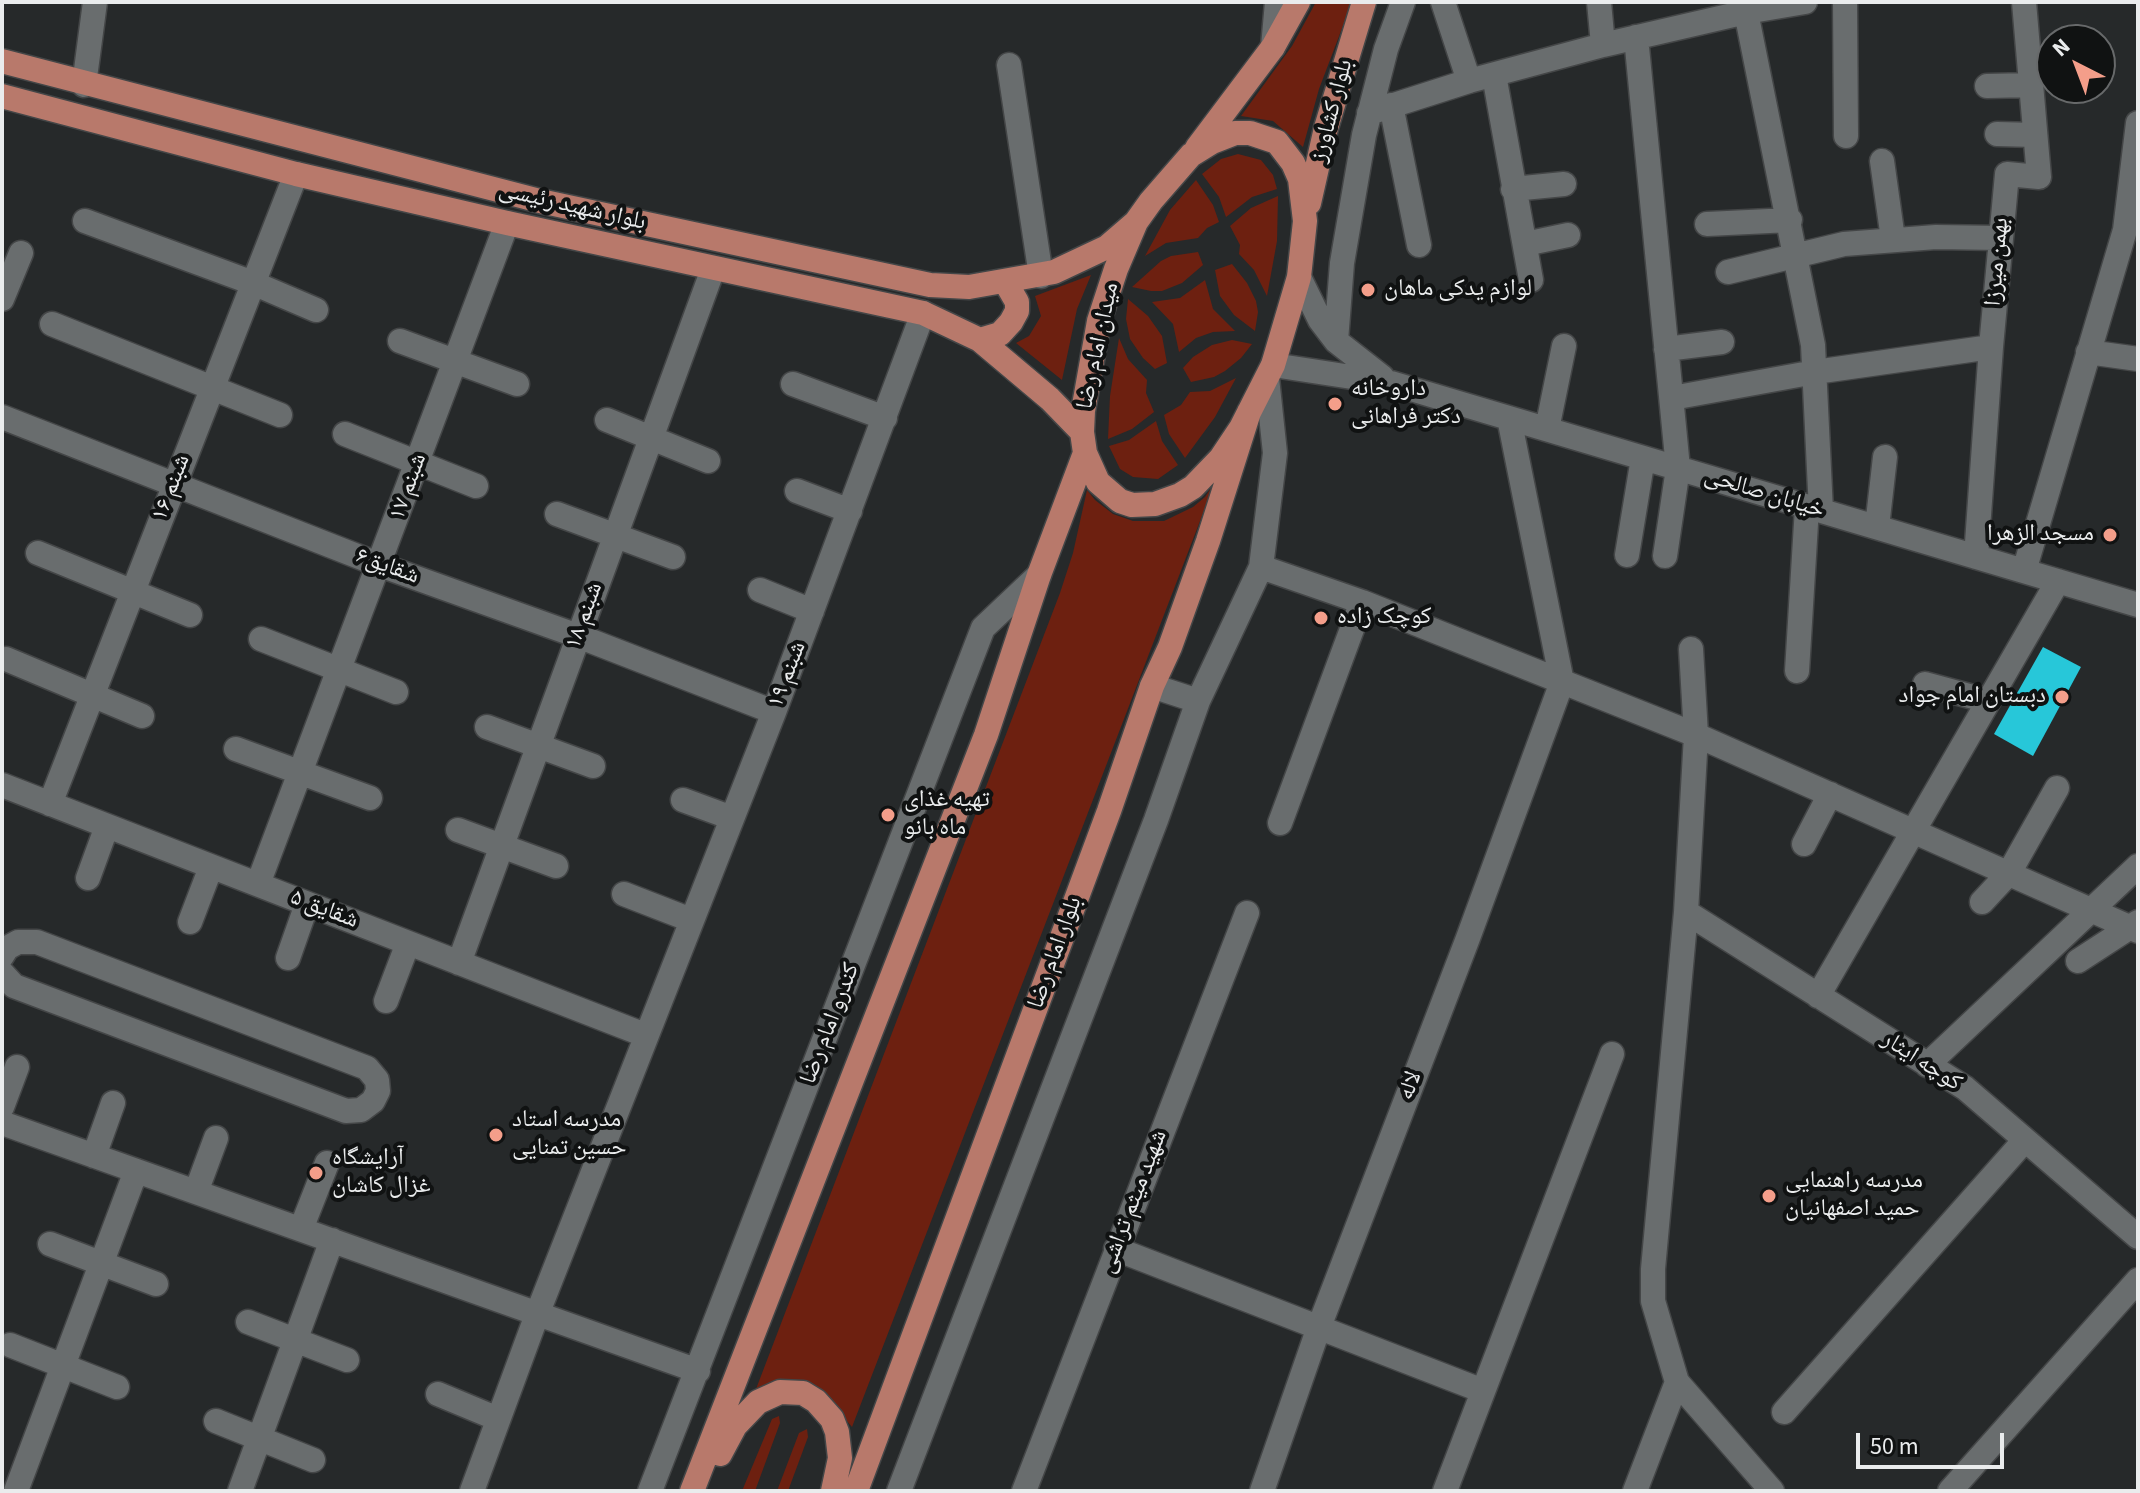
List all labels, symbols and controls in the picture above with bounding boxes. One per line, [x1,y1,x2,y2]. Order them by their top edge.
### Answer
north arrow [2036,24,2116,104]
text: N [2045,31,2077,64]
street label: بلوار کشاورز [1305,56,1361,166]
street label: بلوار شهید رئیسی [496,176,648,238]
street label: بهمن میرزا [1980,217,2016,307]
place label: لوازم یدکی ماهان [1384,276,1532,304]
street label: میدان امام رضا [1072,280,1126,412]
marker: لوازم یدکی ماهان [1359,281,1377,299]
place label: داروخانه دکتر فراهانی [1351,376,1461,432]
marker: داروخانه دکتر فراهانی [1326,395,1344,413]
street label: شبنم ۱۷ [384,450,434,524]
street label: شبنم ۱۶ [146,451,198,525]
street label: خیابان صالحی [1700,462,1828,526]
place label: مسجد الزهرا [1987,521,2094,549]
marker: مسجد الزهرا [2101,526,2119,544]
street label: شقایق۶ [351,542,423,592]
street label: شبنم ۱۸ [560,579,610,653]
place label: کوچک زاده [1337,604,1432,632]
marker: کوچک زاده [1312,609,1330,627]
street label: شبنم ۱۹ [762,638,814,712]
place label: دبستان امام جواد [1899,683,2046,711]
marker: دبستان امام جواد [2053,688,2071,706]
place label: تهیه غذای ماه بانو [904,787,990,843]
marker: تهیه غذای ماه بانو [879,806,897,824]
street label: شقایق ۵ [286,884,362,936]
street label: بلوار امام رضا [1022,893,1090,1013]
street label: کندرو امام رضا [795,960,867,1088]
street label: کوچه ایثار [1875,1025,1967,1099]
street label: لاله [1392,1068,1430,1104]
place label: مدرسه استاد حسین تمنایی [512,1107,627,1163]
marker: مدرسه استاد حسین تمنایی [487,1126,505,1144]
street label: شهید میثم تراشی [1093,1126,1175,1278]
place label: آرایشگاه غزال کاشان [332,1145,431,1201]
marker: آرایشگاه غزال کاشان [307,1164,325,1182]
place label: مدرسه راهنمایی حمید اصفهانیان [1785,1168,1923,1224]
marker: مدرسه راهنمایی حمید اصفهانیان [1760,1187,1778,1205]
scale bar [1860,1417,2008,1467]
text: 50 m [1870,1429,1919,1464]

